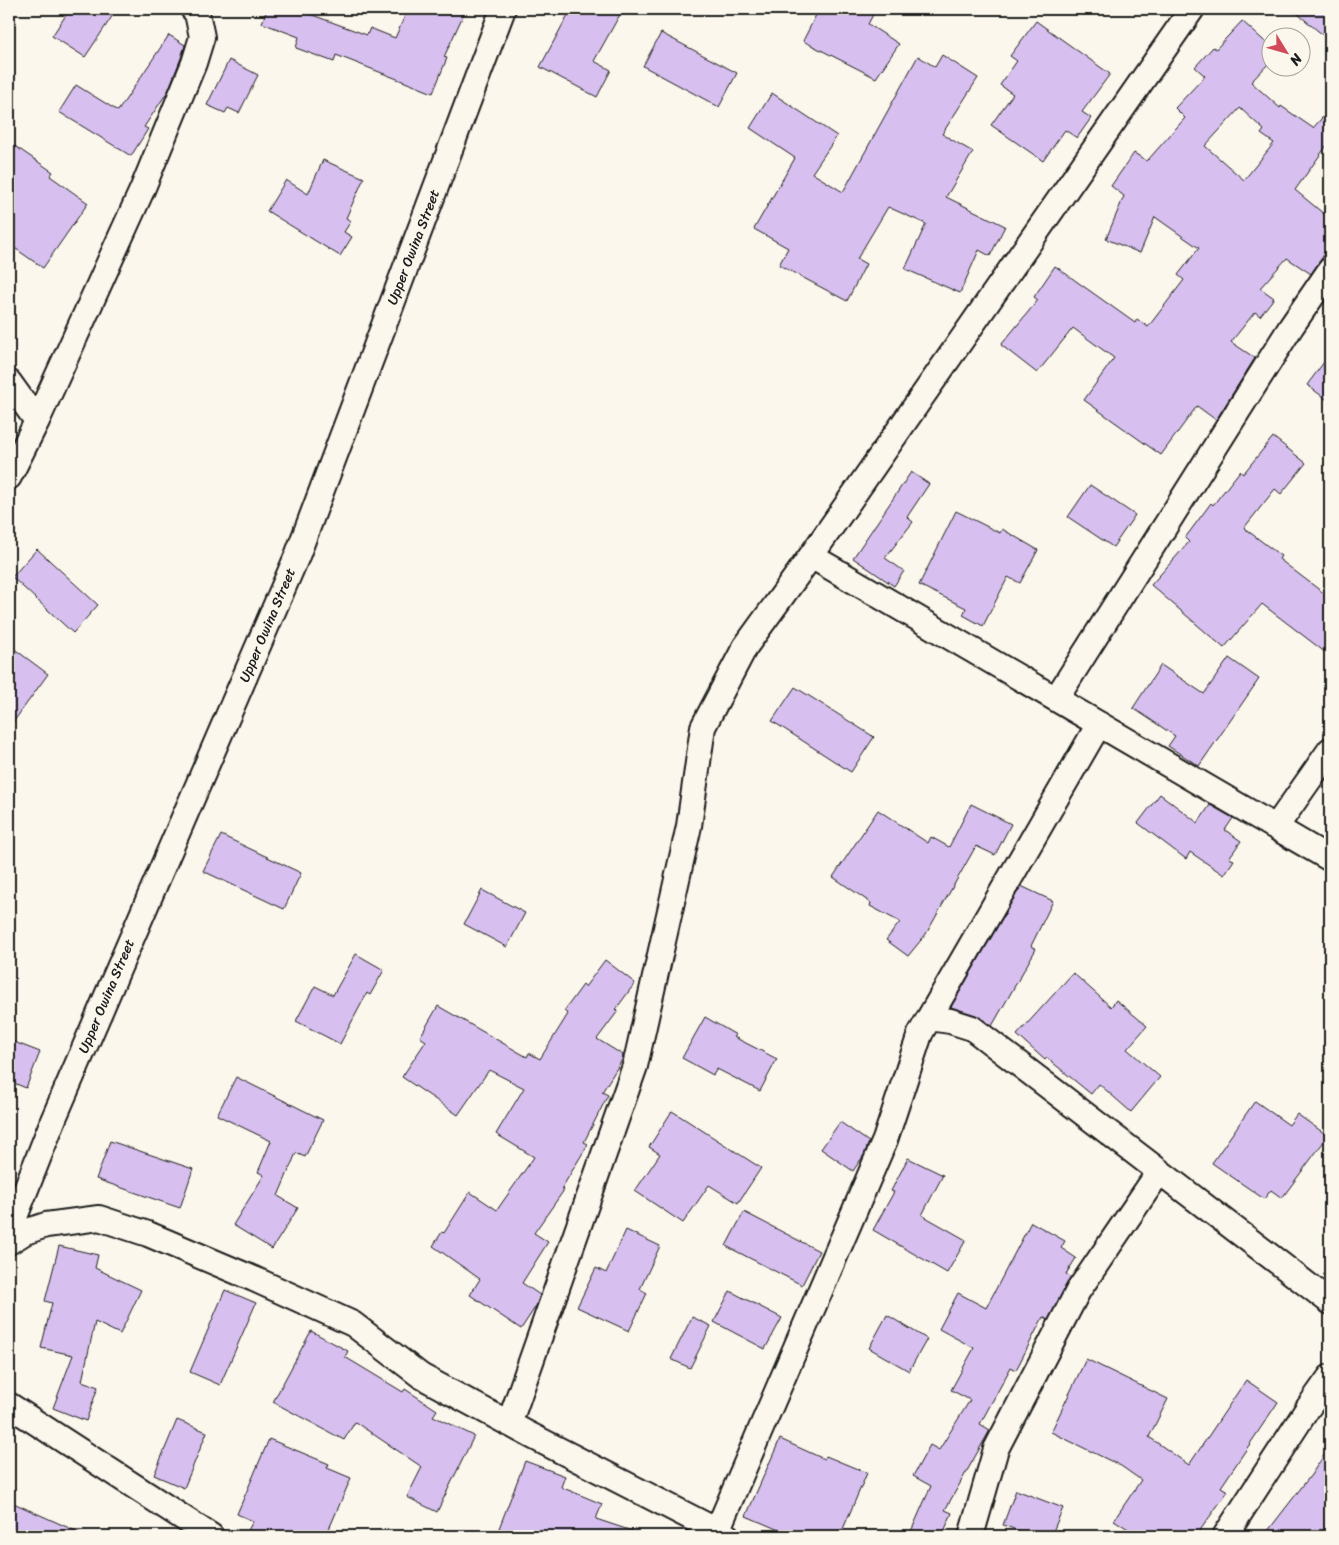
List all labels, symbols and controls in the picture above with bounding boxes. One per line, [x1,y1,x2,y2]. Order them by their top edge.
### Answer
north arrow [1262,28,1312,78]
text: N [1283,47,1309,71]
street label: Upper Owina Street [380,186,447,309]
street label: Upper Owina Street [232,564,303,686]
street label: Upper Owina Street [71,935,142,1057]

